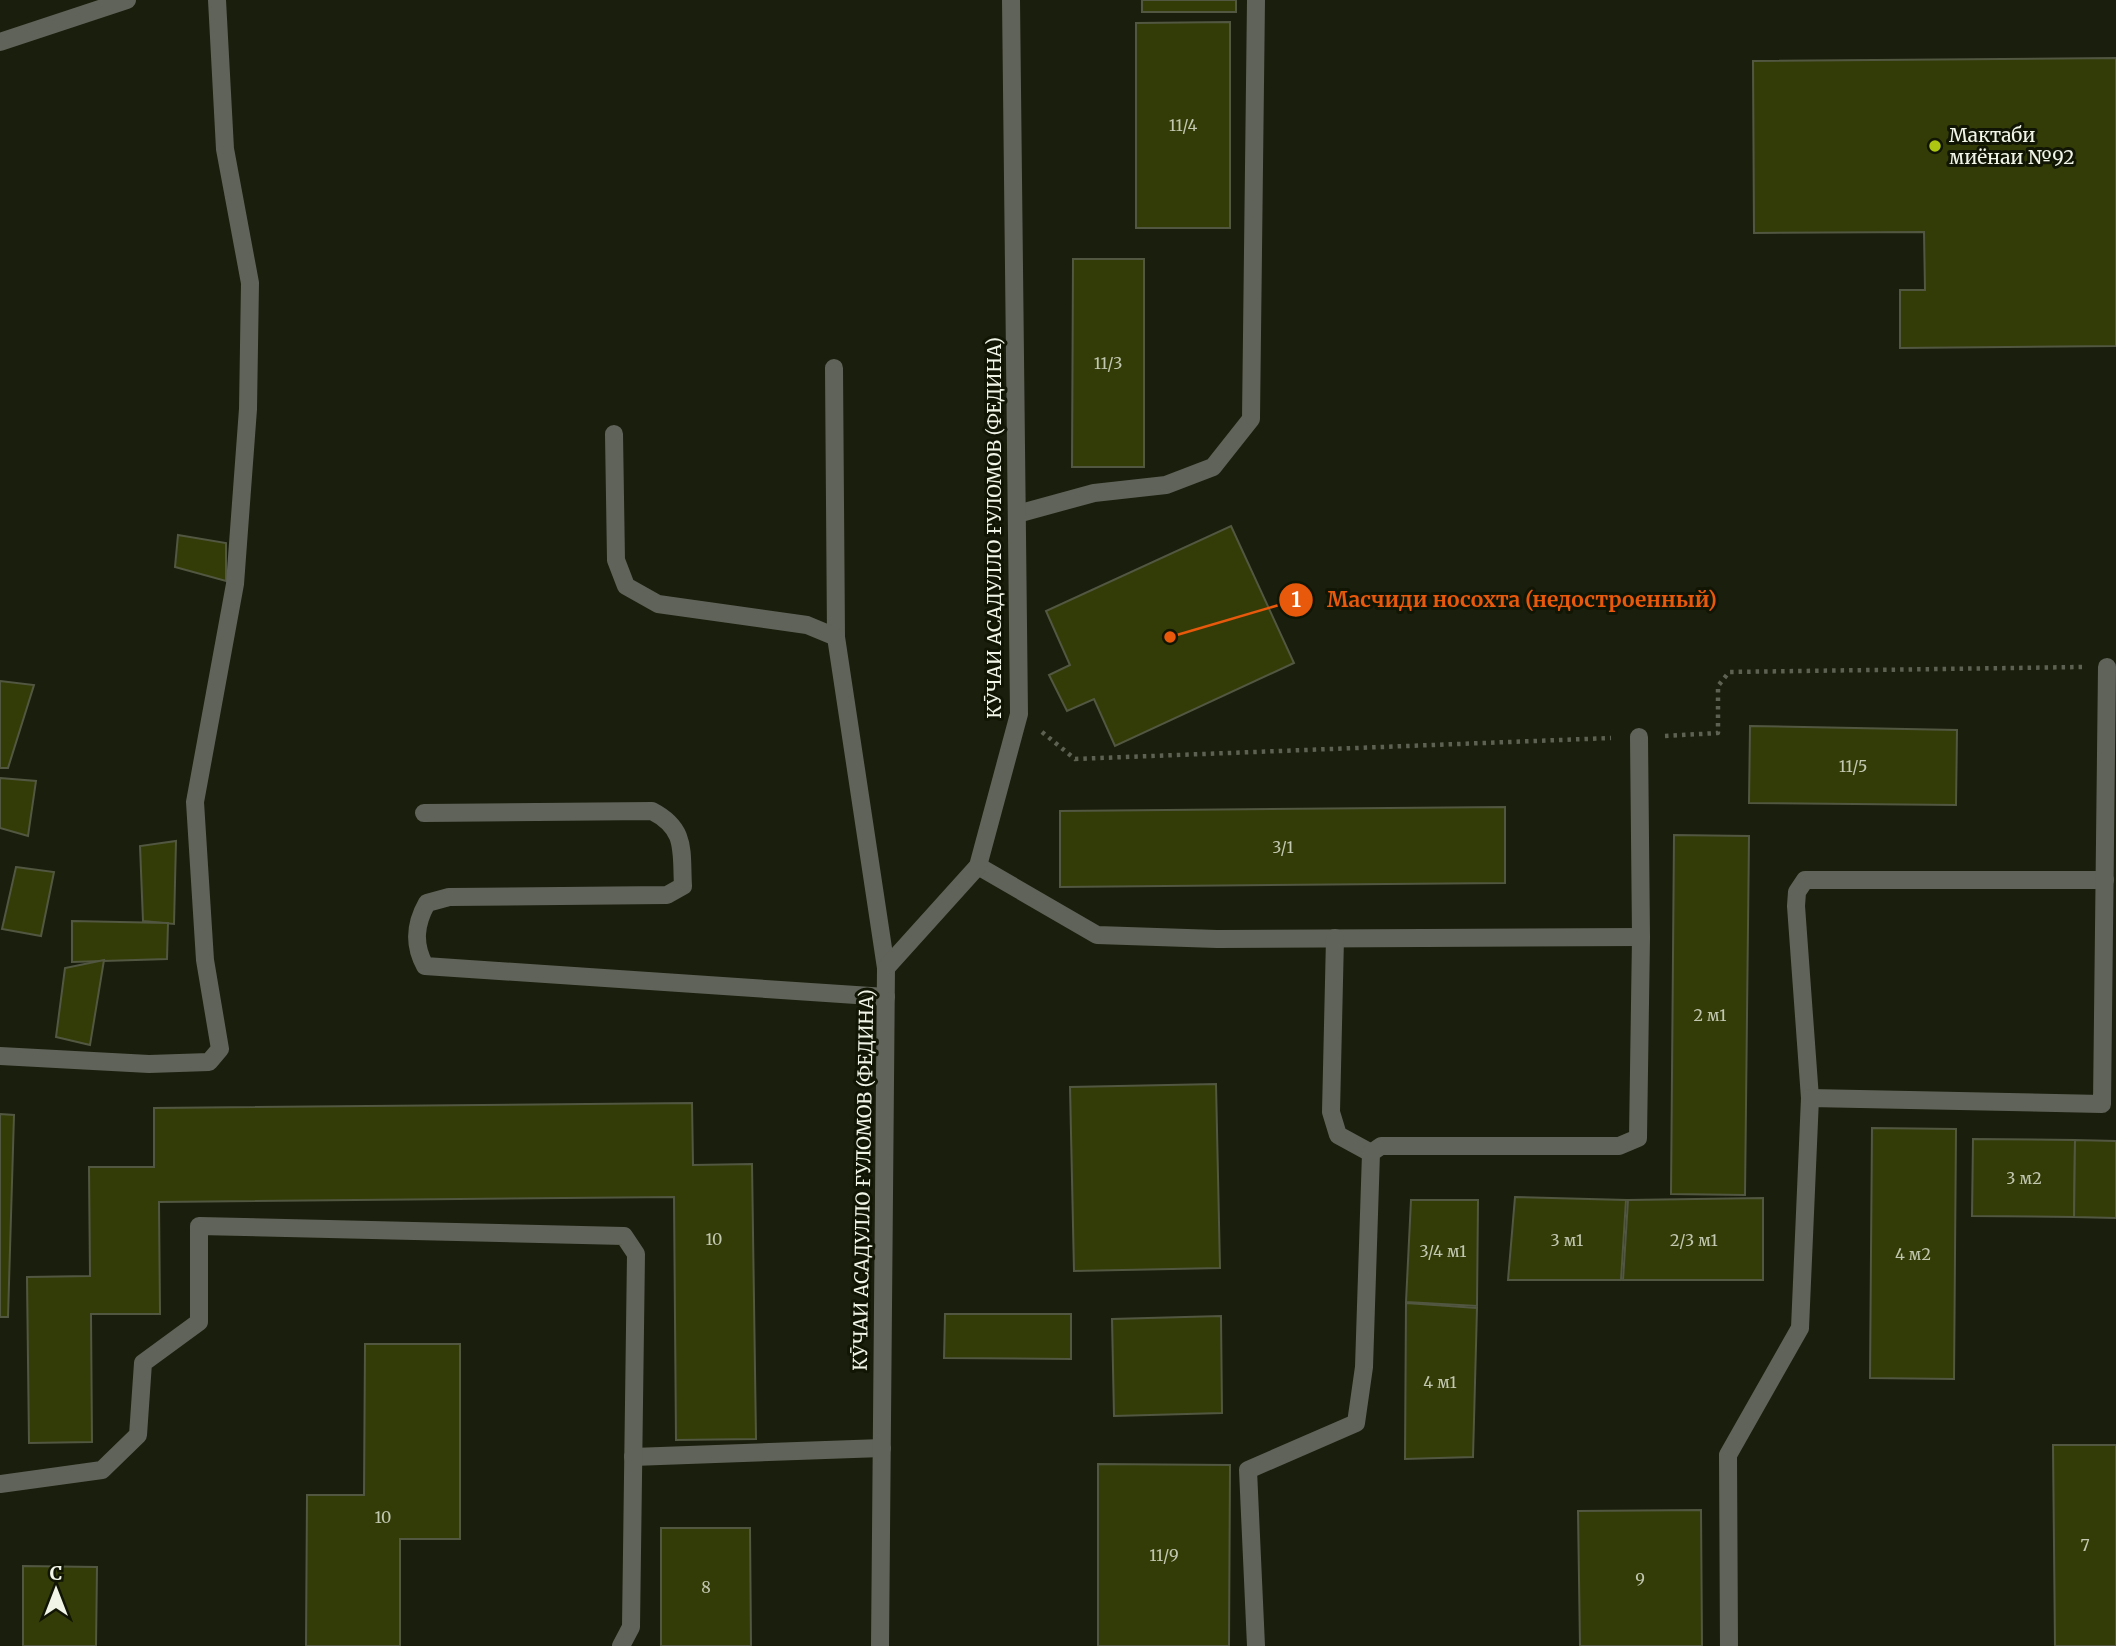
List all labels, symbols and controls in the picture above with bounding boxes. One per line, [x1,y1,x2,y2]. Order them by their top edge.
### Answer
house number: 11/4 [1169,115,1197,135]
place label: Мактаби миёнаи №92 [1949,123,2075,169]
marker: Мактаби миёнаи №92 [1927,138,1943,154]
street label: КӮЧАИ АСАДУЛЛО ҒУЛОМОВ (ФЕДИНА) [982,337,1006,719]
house number: 11/3 [1094,353,1122,373]
callout: Масчиди носохта (недостроенный) [1278,579,1731,621]
text: 1 [1291,586,1301,613]
text: Масчиди носохта (недостроенный) [1327,586,1717,613]
house number: 11/5 [1839,756,1867,776]
house number: 3/1 [1272,837,1294,857]
street label: КӮЧАИ АСАДУЛЛО ҒУЛОМОВ (ФЕДИНА) [848,989,878,1371]
house number: 2 м1 [1693,1005,1727,1025]
house number: 3 м2 [2006,1168,2042,1188]
house number: 10 [706,1229,722,1249]
house number: 3 м1 [1551,1230,1583,1250]
house number: 2/3 м1 [1670,1230,1718,1250]
house number: 3/4 м1 [1420,1241,1466,1261]
house number: 4 м2 [1895,1244,1931,1264]
house number: 4 м1 [1423,1372,1457,1392]
house number: 10 [375,1507,391,1527]
house number: 7 [2080,1535,2090,1555]
house number: 11/9 [1149,1545,1179,1565]
north arrow [21,1555,91,1625]
text: С [50,1561,62,1585]
house number: 9 [1635,1569,1645,1589]
house number: 8 [701,1577,711,1597]

